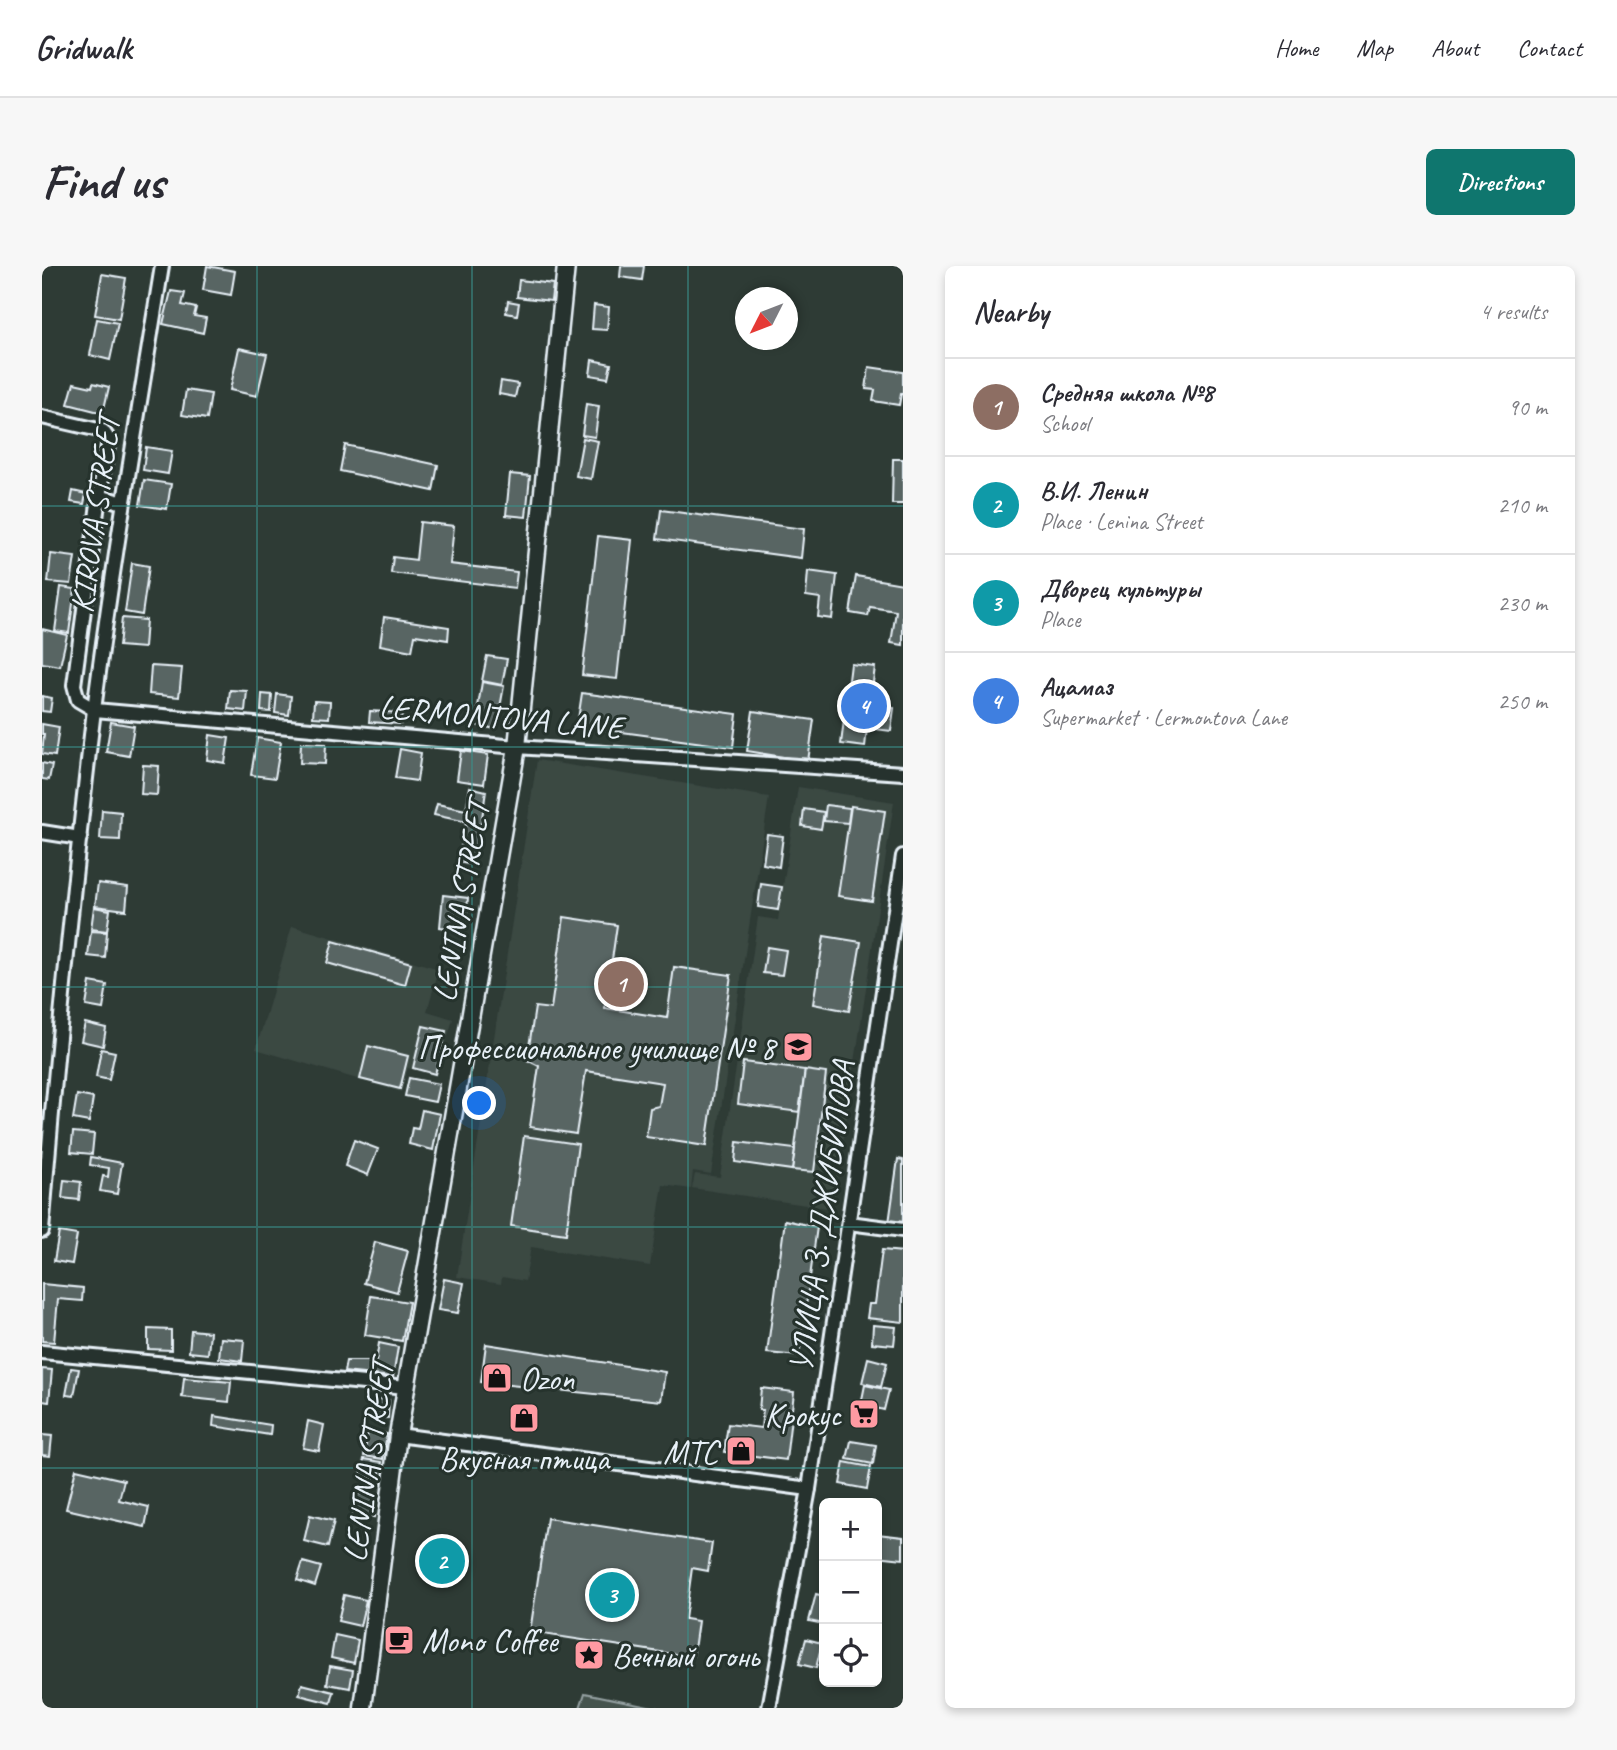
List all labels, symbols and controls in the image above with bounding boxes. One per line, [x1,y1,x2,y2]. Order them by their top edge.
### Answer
text: Gridwalk [35,27,132,69]
text: Home [1275,33,1318,63]
text: Map [1356,33,1393,63]
text: About [1431,33,1479,63]
text: Contact [1517,33,1582,63]
button: Directions [1426,149,1575,215]
text: Find us [42,151,164,213]
north arrow [735,287,798,350]
text: Nearby [973,293,1049,331]
text: 4 results [1480,297,1547,326]
text: Средняя школа №8 [1040,376,1214,409]
text: 1 [991,393,1001,422]
text: 90 m [1508,393,1547,422]
street label: KIROVA STREET [60,406,131,615]
text: School [1040,409,1089,438]
text: В.И. Ленин [1040,474,1147,507]
text: 2 [991,491,1001,520]
text: 210 m [1498,491,1547,520]
text: Place · Lenina Street [1040,507,1203,536]
text: Дворец культуры [1040,572,1200,605]
text: 3 [991,589,1001,618]
text: 230 m [1498,589,1547,618]
text: Place [1040,605,1080,634]
text: Ацамаз [1040,670,1113,703]
pin: 4 [841,680,887,732]
street label: LERMONTOVA LANE [378,685,628,749]
text: 4 [991,687,1001,716]
text: 250 m [1498,687,1547,716]
text: Supermarket · Lermontova Lane [1040,703,1287,732]
street label: LENINA STREET [423,791,500,1005]
pin: 1 [598,958,644,1010]
place label: Профессиональное училище № 8 [418,1027,778,1069]
school or university icon: Профессиональное училище № 8 [781,1030,815,1064]
street label: УЛИЦА З. ДЖИБИЛОВА [779,1057,865,1374]
your location [462,1086,496,1120]
street label: LENINA STREET [333,1351,404,1565]
place label: Ozon [520,1358,574,1400]
shop icon: Ozon [480,1361,514,1395]
place label: Крокус [765,1394,843,1436]
supermarket icon: Крокус [847,1397,881,1431]
shop icon: Вкусная птица [507,1401,541,1435]
place label: МТС [663,1431,722,1473]
shop icon: МТС [724,1434,758,1468]
place label: Вкусная птица [439,1438,611,1480]
map controls [819,1498,882,1687]
button: + [819,1498,882,1561]
pin: 2 [419,1535,465,1587]
button: − [819,1561,882,1624]
pin: 3 [589,1569,635,1621]
place label: Mono Coffee [422,1620,560,1662]
cafe icon: Mono Coffee [382,1623,416,1657]
button: locate [819,1624,882,1687]
place label: Вечный огонь [612,1635,761,1677]
place icon: Вечный огонь [572,1638,606,1672]

